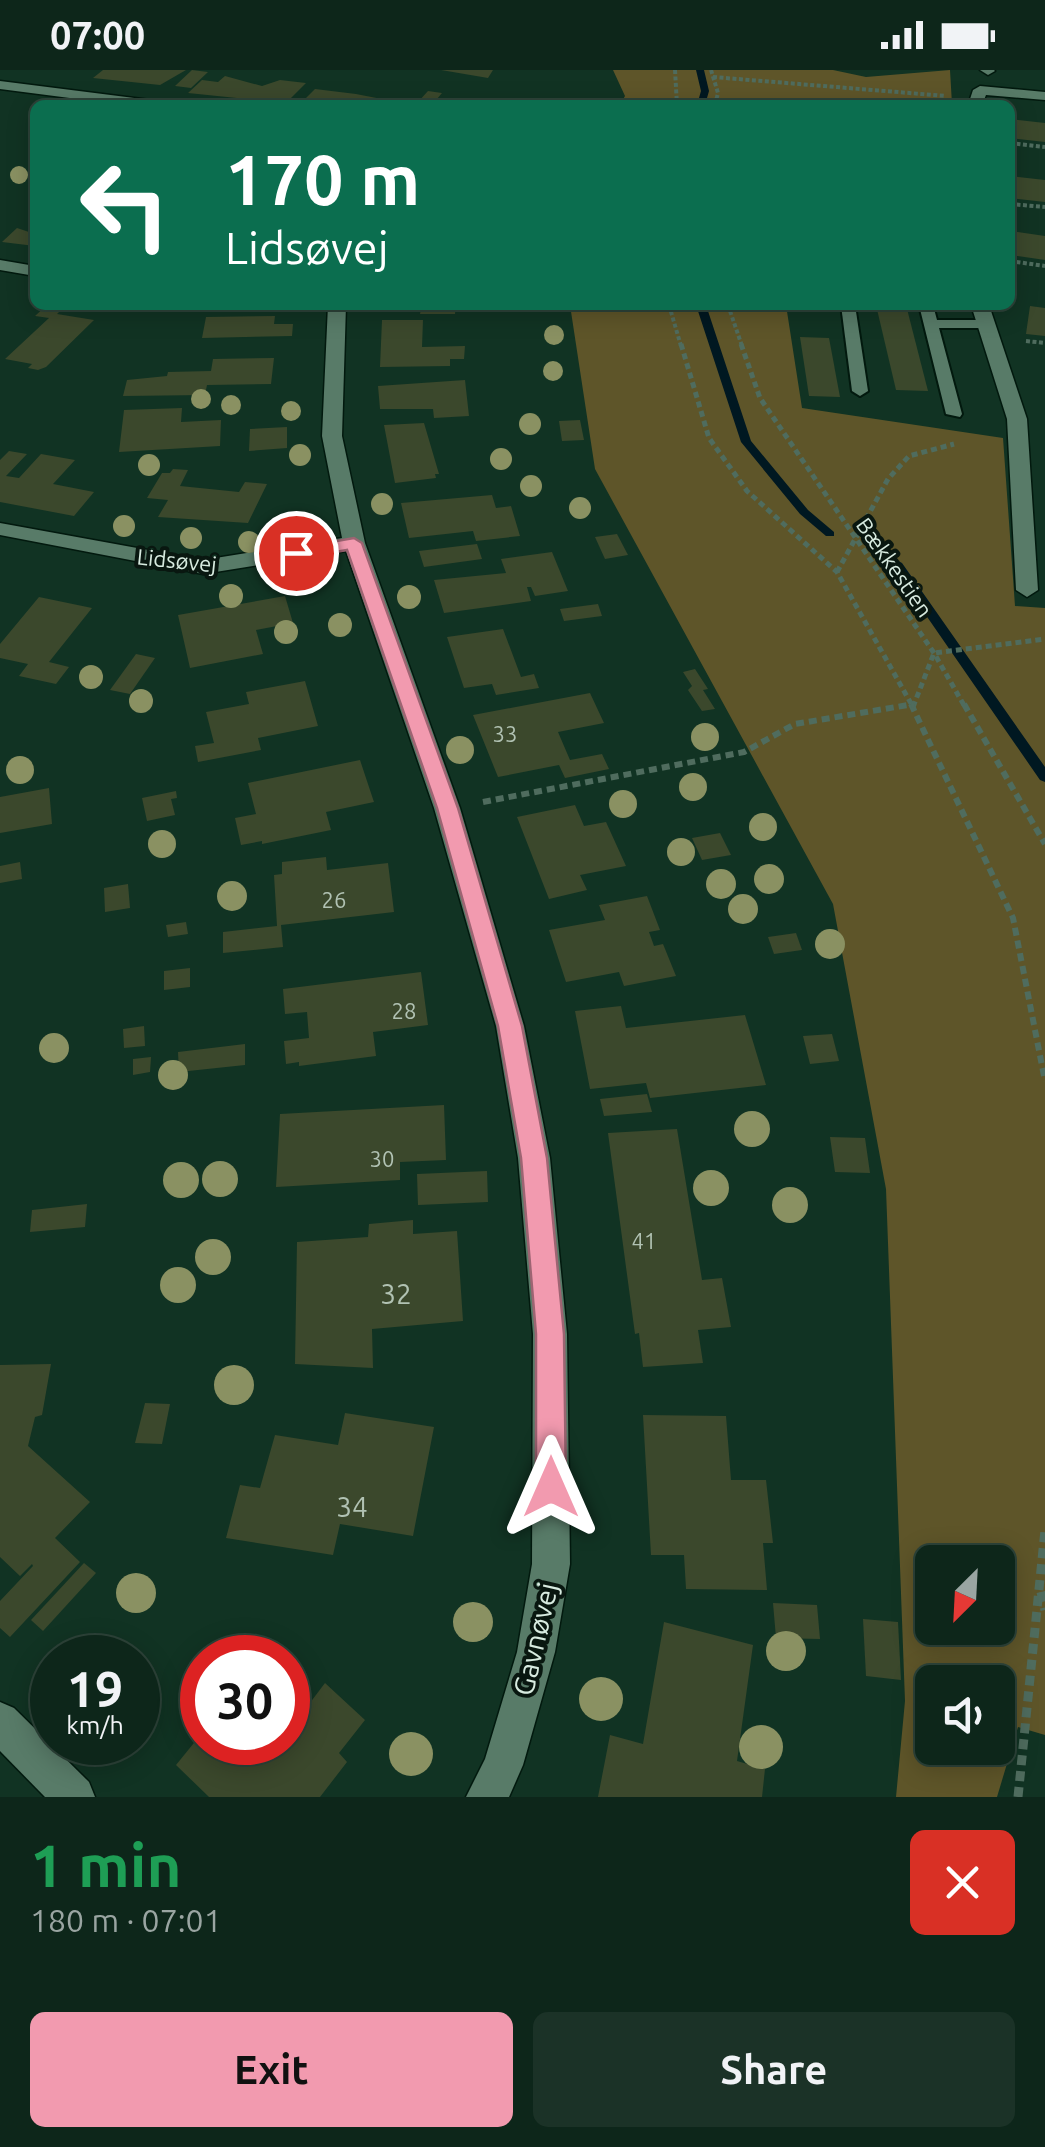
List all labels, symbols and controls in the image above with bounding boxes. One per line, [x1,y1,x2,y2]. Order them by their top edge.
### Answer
text: 07:00 [50,14,145,56]
icon: left [60,140,190,270]
text: 170 m [225,140,420,218]
text: Lidsøvej [225,222,389,273]
pin [254,511,339,596]
street label: Bækkestien [852,513,938,621]
icon: arrive [269,526,324,581]
street label: Lidsøvej [136,543,218,577]
house number: 33 [493,721,517,746]
house number: 26 [322,887,346,912]
house number: 28 [392,998,416,1023]
house number: 30 [370,1146,394,1171]
house number: 41 [632,1228,656,1253]
house number: 32 [380,1278,412,1309]
position arrow [499,1435,603,1539]
house number: 34 [336,1491,368,1522]
north arrow [915,1545,1015,1645]
map controls [915,1545,1015,1765]
street label: Gavnøvej [507,1580,563,1698]
speed limit sign: 30 [180,1635,310,1765]
text: 19 [67,1660,123,1716]
button: sound [915,1665,1015,1765]
text: km/h [66,1711,124,1739]
button: close [910,1830,1015,1935]
text: 1 min [30,1831,182,1898]
text: 180 m · 07:01 [30,1902,222,1938]
button: Exit [30,2012,513,2127]
button: Share [533,2012,1015,2127]

